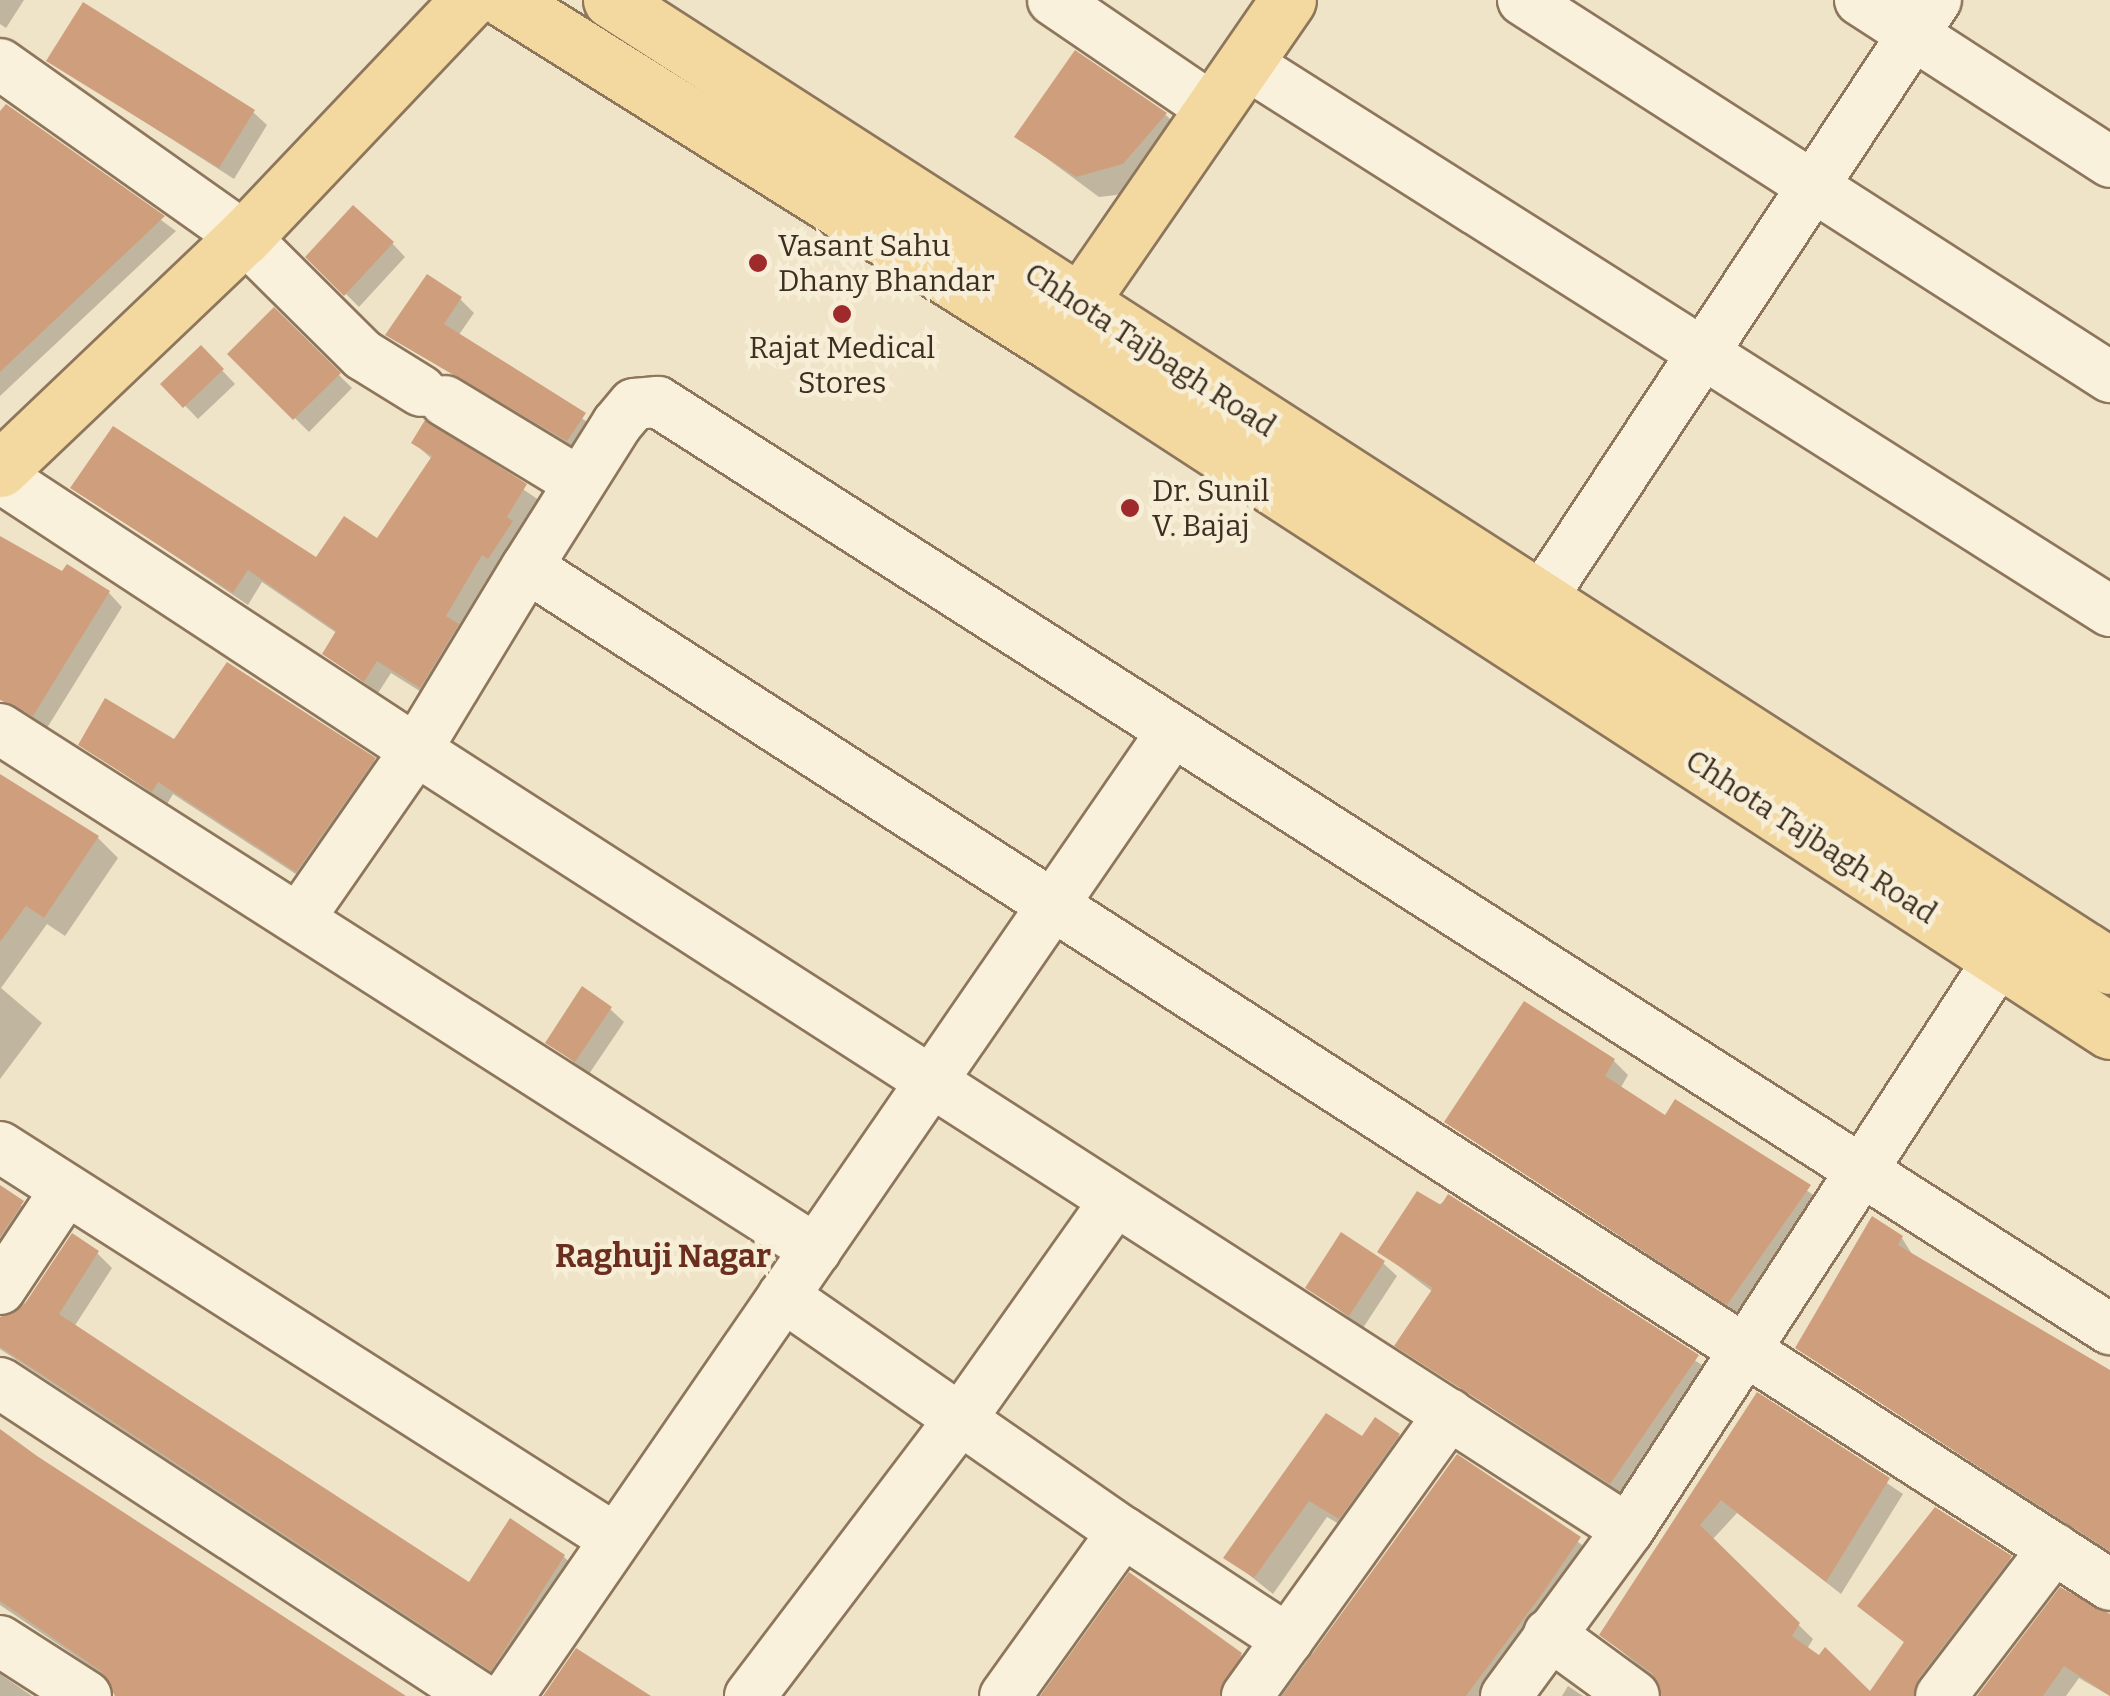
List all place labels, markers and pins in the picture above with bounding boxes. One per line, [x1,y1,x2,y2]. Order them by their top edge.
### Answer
place label: Vasant Sahu Dhany Bhandar [778,228,994,298]
marker: Vasant Sahu Dhany Bhandar [747,252,769,274]
marker: Rajat Medical Stores [831,303,853,325]
place label: Rajat Medical Stores [749,330,935,400]
place label: Dr. Sunil V. Bajaj [1152,473,1269,544]
marker: Dr. Sunil V. Bajaj [1117,495,1143,521]

